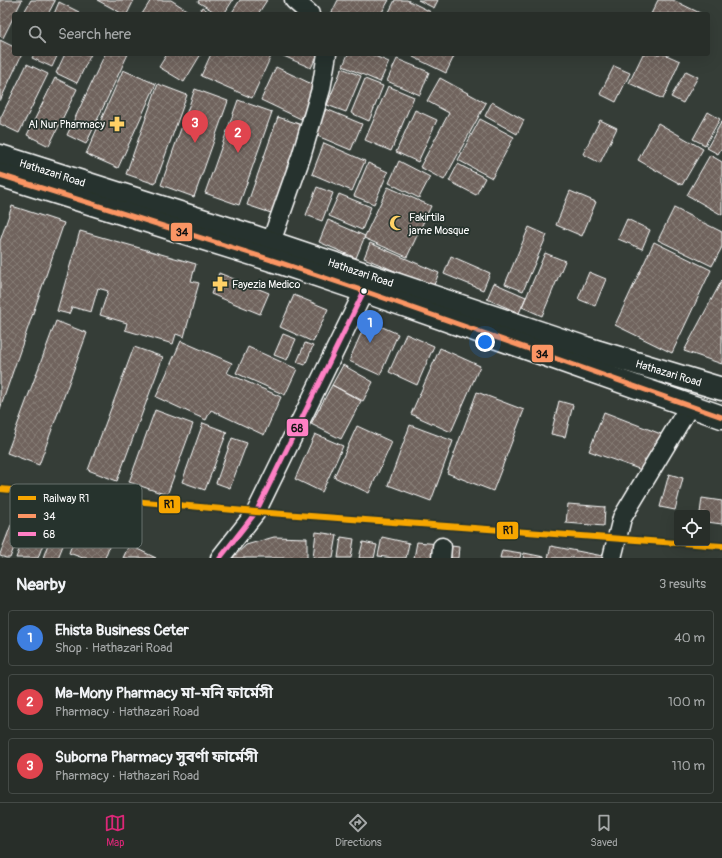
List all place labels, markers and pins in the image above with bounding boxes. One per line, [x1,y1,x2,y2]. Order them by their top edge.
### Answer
pin: 3 [182,110,208,143]
pharmacy icon: Al Nur Pharmacy [108,115,126,133]
place label: Al Nur Pharmacy [28,118,105,131]
pin: 2 [225,120,251,153]
place label: Fakirtila jame Mosque [408,211,470,237]
mosque icon: Fakirtila jame Mosque [388,214,406,232]
pharmacy icon: Fayezia Medico [211,275,229,293]
place label: Fayezia Medico [232,278,301,291]
unlabelled marker [359,286,369,296]
pin: 1 [357,310,383,343]

